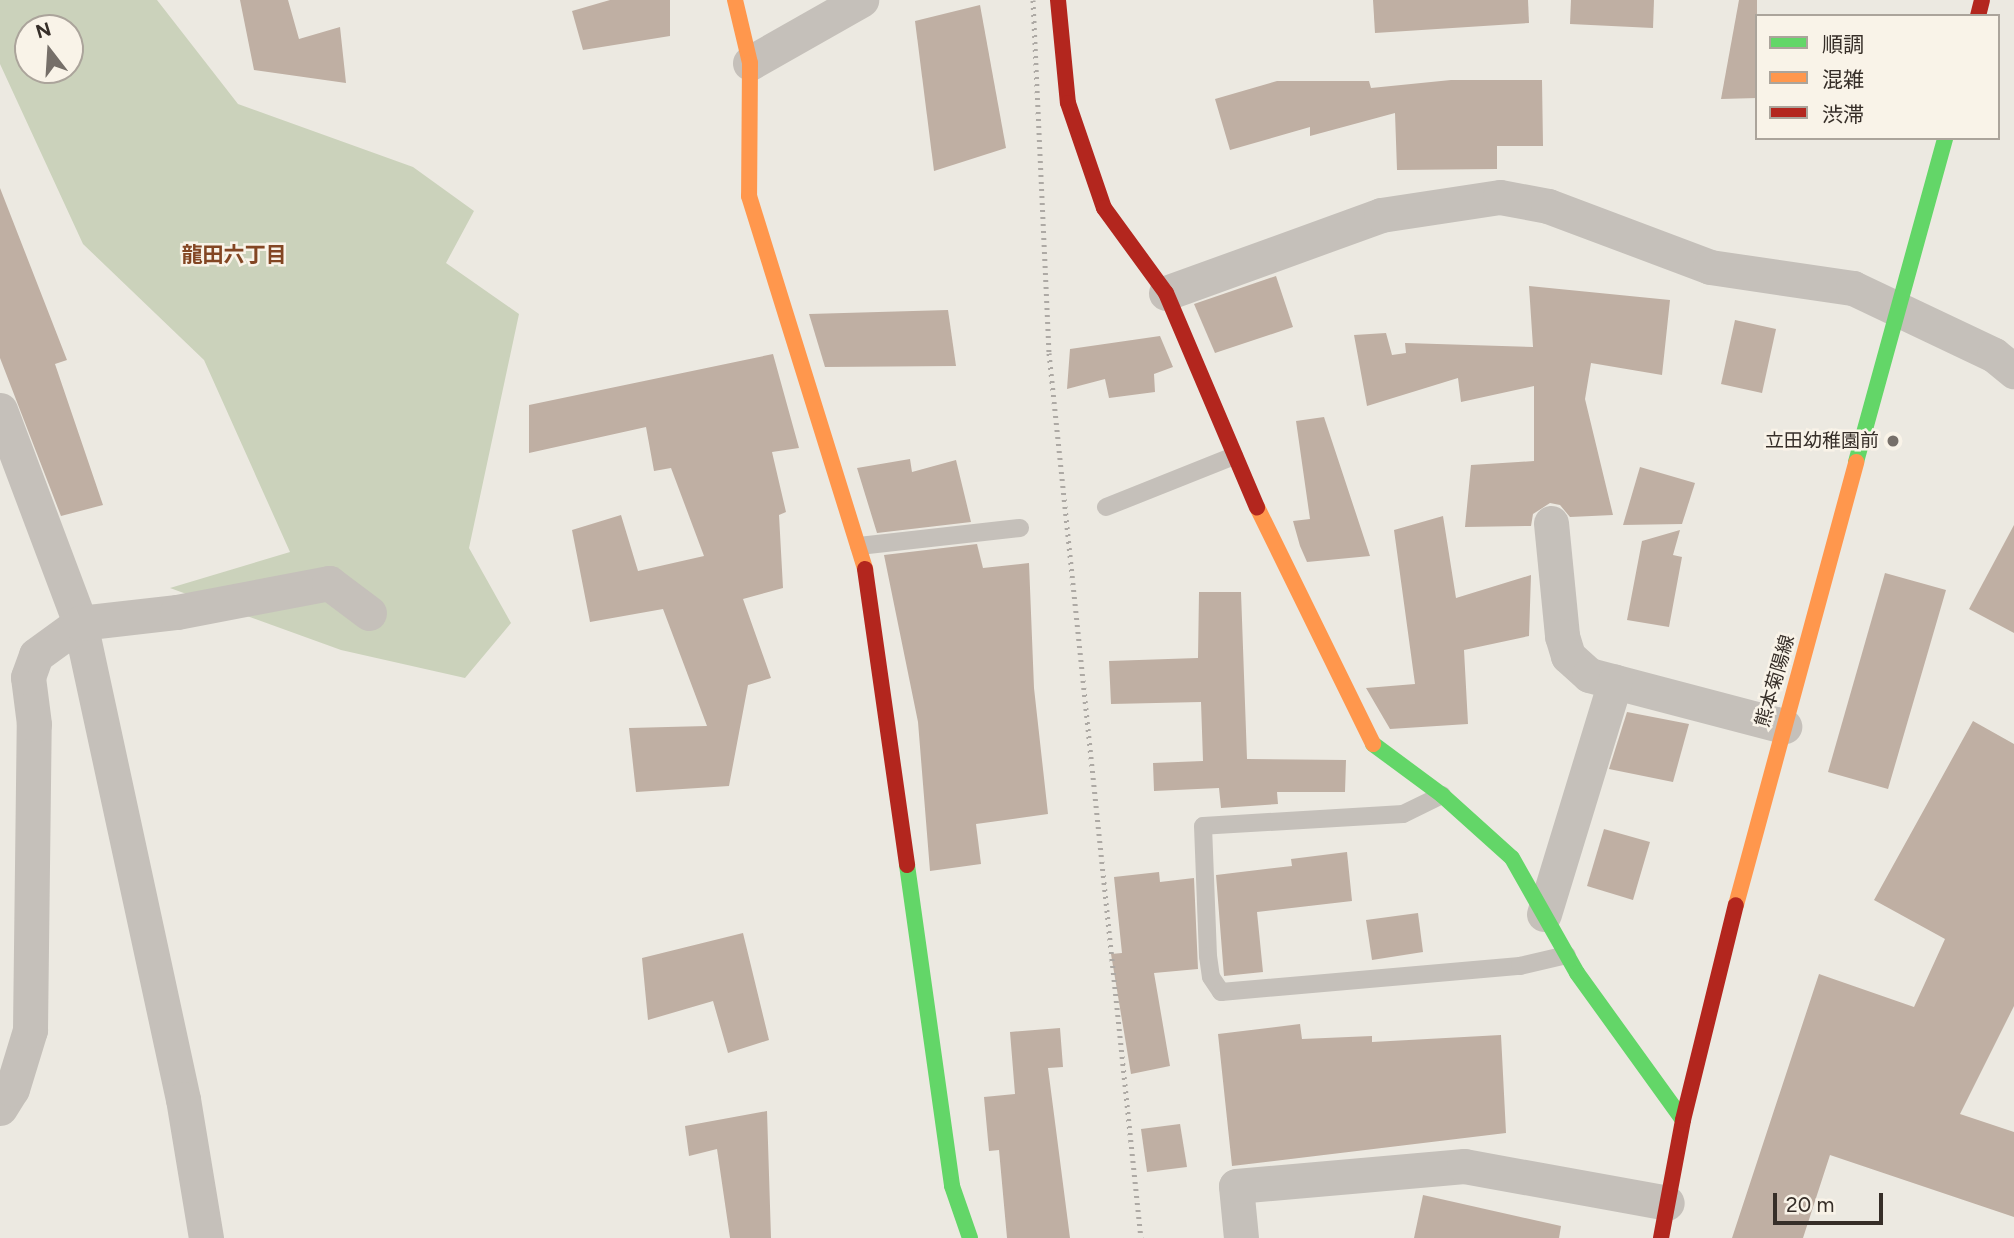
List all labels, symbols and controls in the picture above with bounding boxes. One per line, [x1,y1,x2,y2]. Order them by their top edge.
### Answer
north arrow [14,14,84,84]
legend [1755,14,2000,140]
text: N [33,17,54,43]
text: 順調 [1822,32,1864,57]
text: 混雑 [1822,67,1864,92]
text: 渋滞 [1822,102,1864,127]
district label: 龍田六丁目 [182,242,286,268]
place label: 立田幼稚園前 [1765,430,1879,452]
marker: 立田幼稚園前 [1885,433,1901,449]
street label: 熊本菊陽線 [1751,632,1799,730]
scale bar [1776,1178,1886,1222]
text: 20 m [1786,1192,1834,1217]

